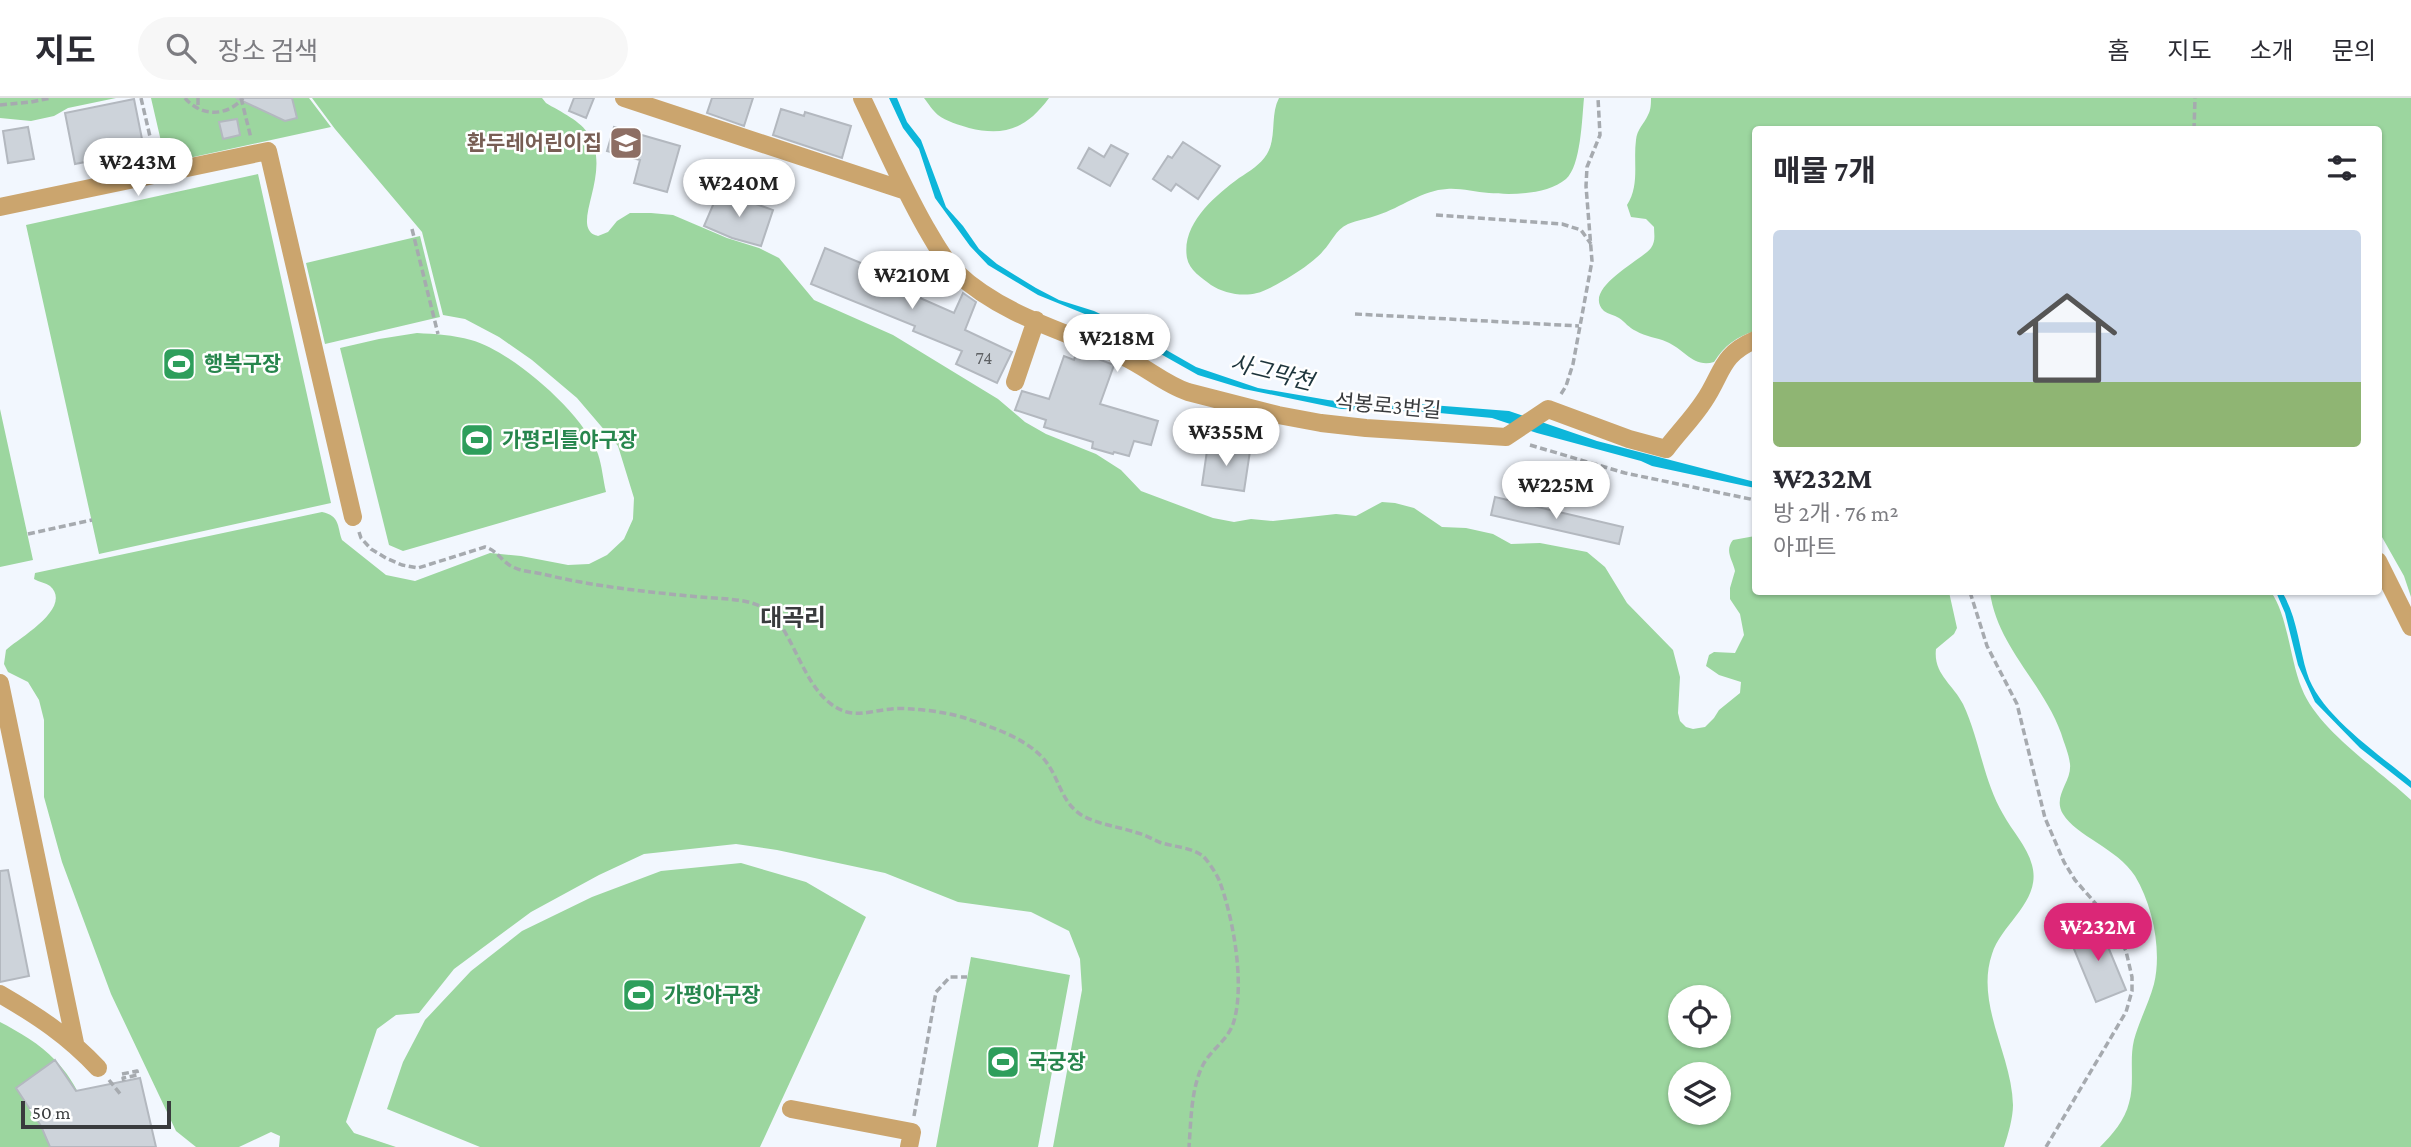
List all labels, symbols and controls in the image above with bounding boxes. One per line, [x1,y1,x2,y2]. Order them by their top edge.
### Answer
search box [138,17,628,80]
icon: search [162,29,200,67]
text: 지도 [35,32,96,69]
text: 장소 검색 [218,37,318,66]
text: 홈 [2107,37,2129,64]
text: 지도 [2167,37,2212,64]
text: 소개 [2250,37,2294,64]
text: 문의 [2332,37,2376,64]
school or university icon: 환두레어린이집 [607,124,645,162]
place label: 환두레어린이집 [467,131,602,155]
pin: ₩243M [89,139,187,198]
text: ₩243M [100,148,176,174]
icon: filters [2323,149,2361,187]
text: 매물 7개 [1773,154,1876,187]
pin: ₩240M [690,159,788,219]
text: ₩240M [699,169,779,195]
pin: ₩210M [863,252,961,311]
text: ₩210M [874,261,950,287]
icon: home [2004,275,2130,401]
pin: ₩218M [1068,314,1166,374]
text: ₩218M [1079,324,1155,350]
sports icon: 행복구장 [160,345,198,383]
house number: 74 [976,348,992,368]
water label: 사그막천 [1228,349,1319,396]
place label: 행복구장 [204,352,281,376]
street label: 석봉로3번길 [1334,389,1442,423]
pin: ₩355M [1177,408,1275,468]
text: ₩355M [1189,418,1263,444]
sports icon: 가평리틀야구장 [458,421,496,459]
place label: 가평리틀야구장 [502,428,637,452]
text: ₩232M [1773,461,1872,494]
pin: ₩225M [1507,462,1605,521]
text: ₩225M [1518,471,1594,497]
text: 방 2개 · 76 m² [1773,500,1899,526]
text: 아파트 [1773,534,1836,560]
district label: 대곡리 [760,604,826,631]
pin: ₩232M [2049,904,2147,963]
text: ₩232M [2060,913,2136,939]
sports icon: 가평야구장 [620,976,658,1014]
place label: 가평야구장 [664,983,761,1007]
map controls [1668,985,1731,1125]
button: locate [1668,985,1731,1048]
sports icon: 국궁장 [984,1043,1022,1081]
place label: 국궁장 [1028,1050,1086,1074]
button: layers [1668,1062,1731,1125]
scale bar [21,1098,172,1130]
text: 50 m [32,1102,71,1123]

